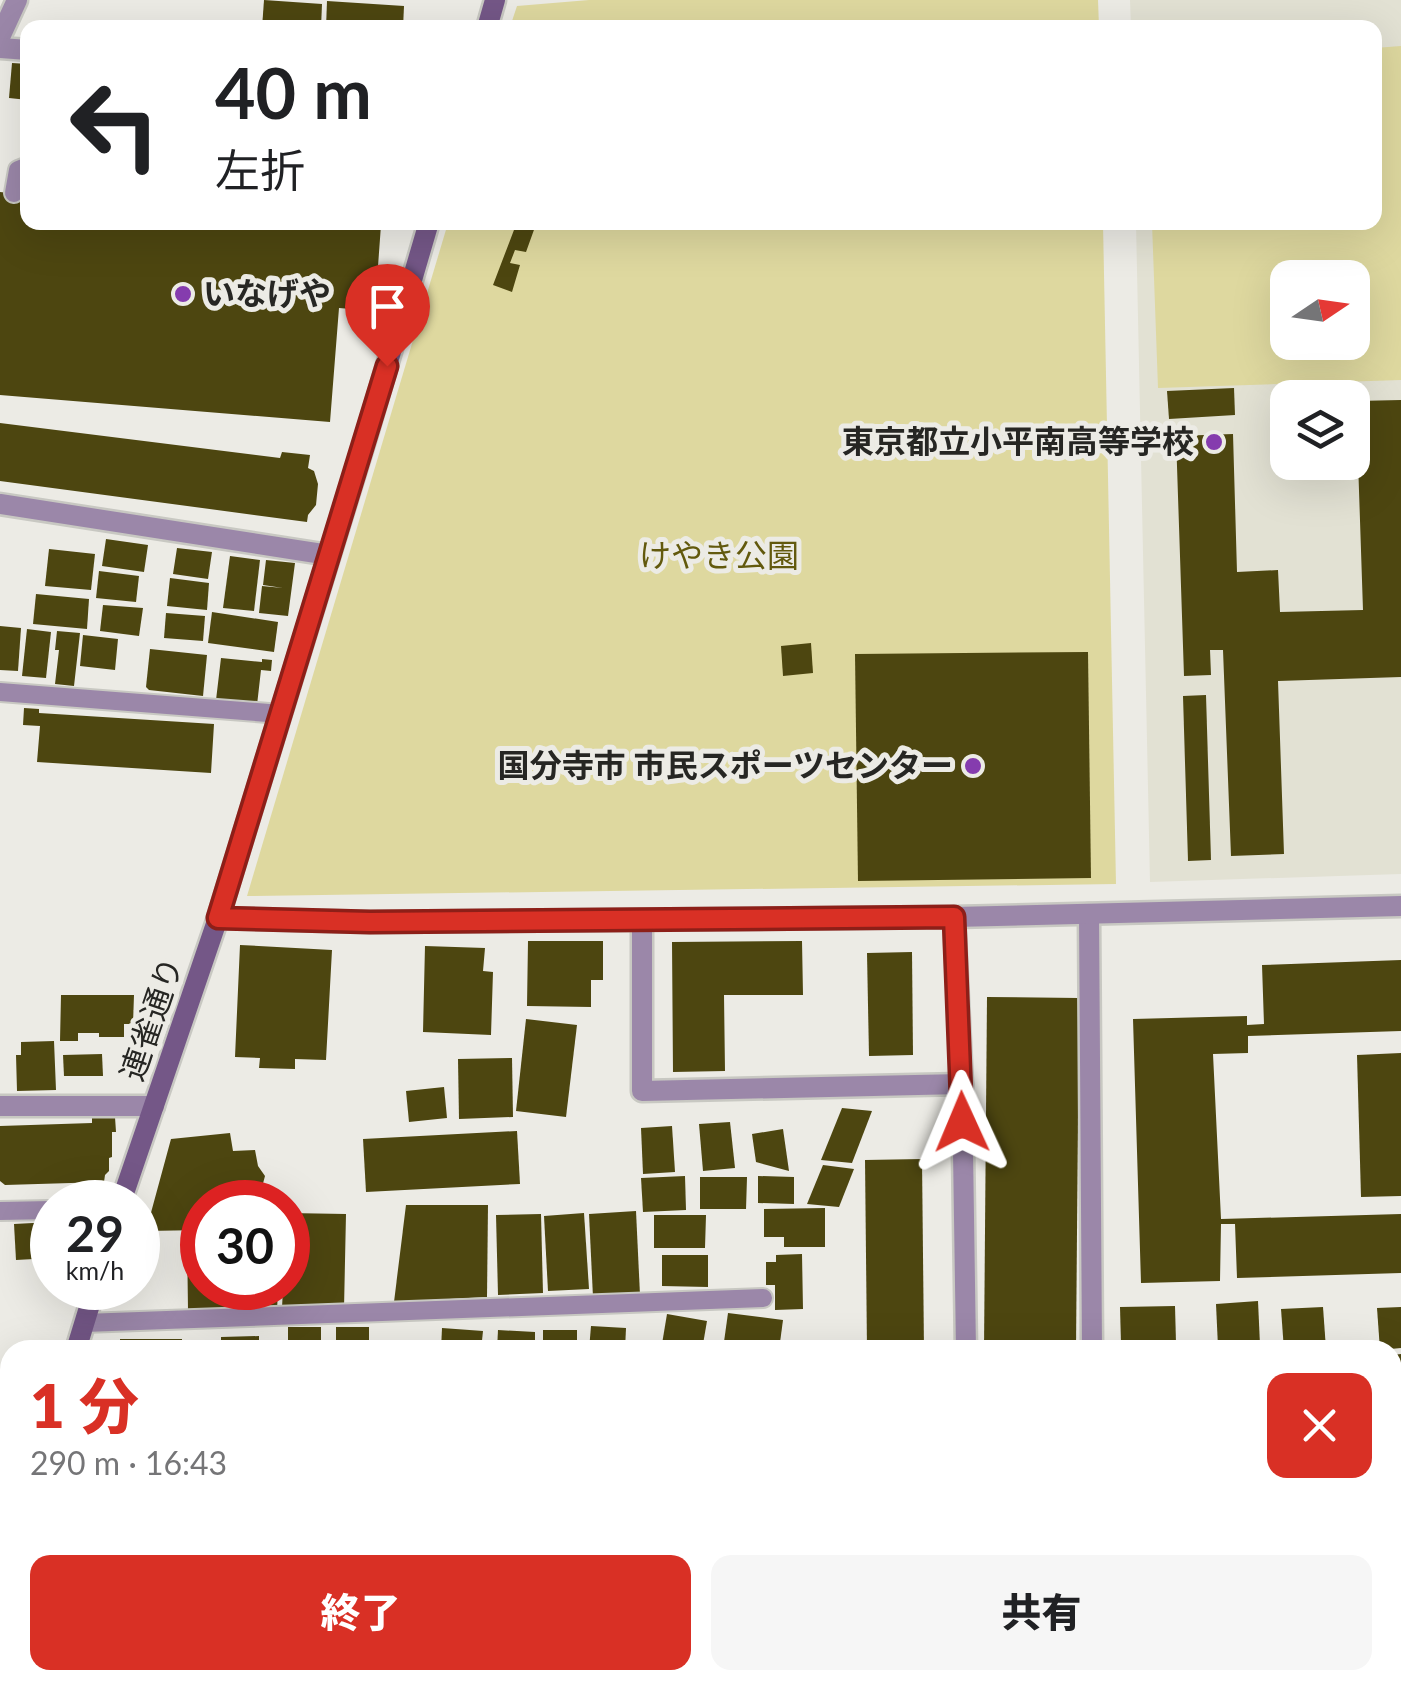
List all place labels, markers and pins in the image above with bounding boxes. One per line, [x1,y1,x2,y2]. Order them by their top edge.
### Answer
pin [345,264,430,367]
place label: いなげや [203,273,331,312]
marker: いなげや [172,283,194,305]
place label: 東京都立小平南高等学校 [842,421,1194,460]
marker: 東京都立小平南高等学校 [1203,431,1225,453]
place label: 国分寺市 市民スポーツセンター [498,745,953,784]
marker: 国分寺市 市民スポーツセンター [962,755,984,777]

